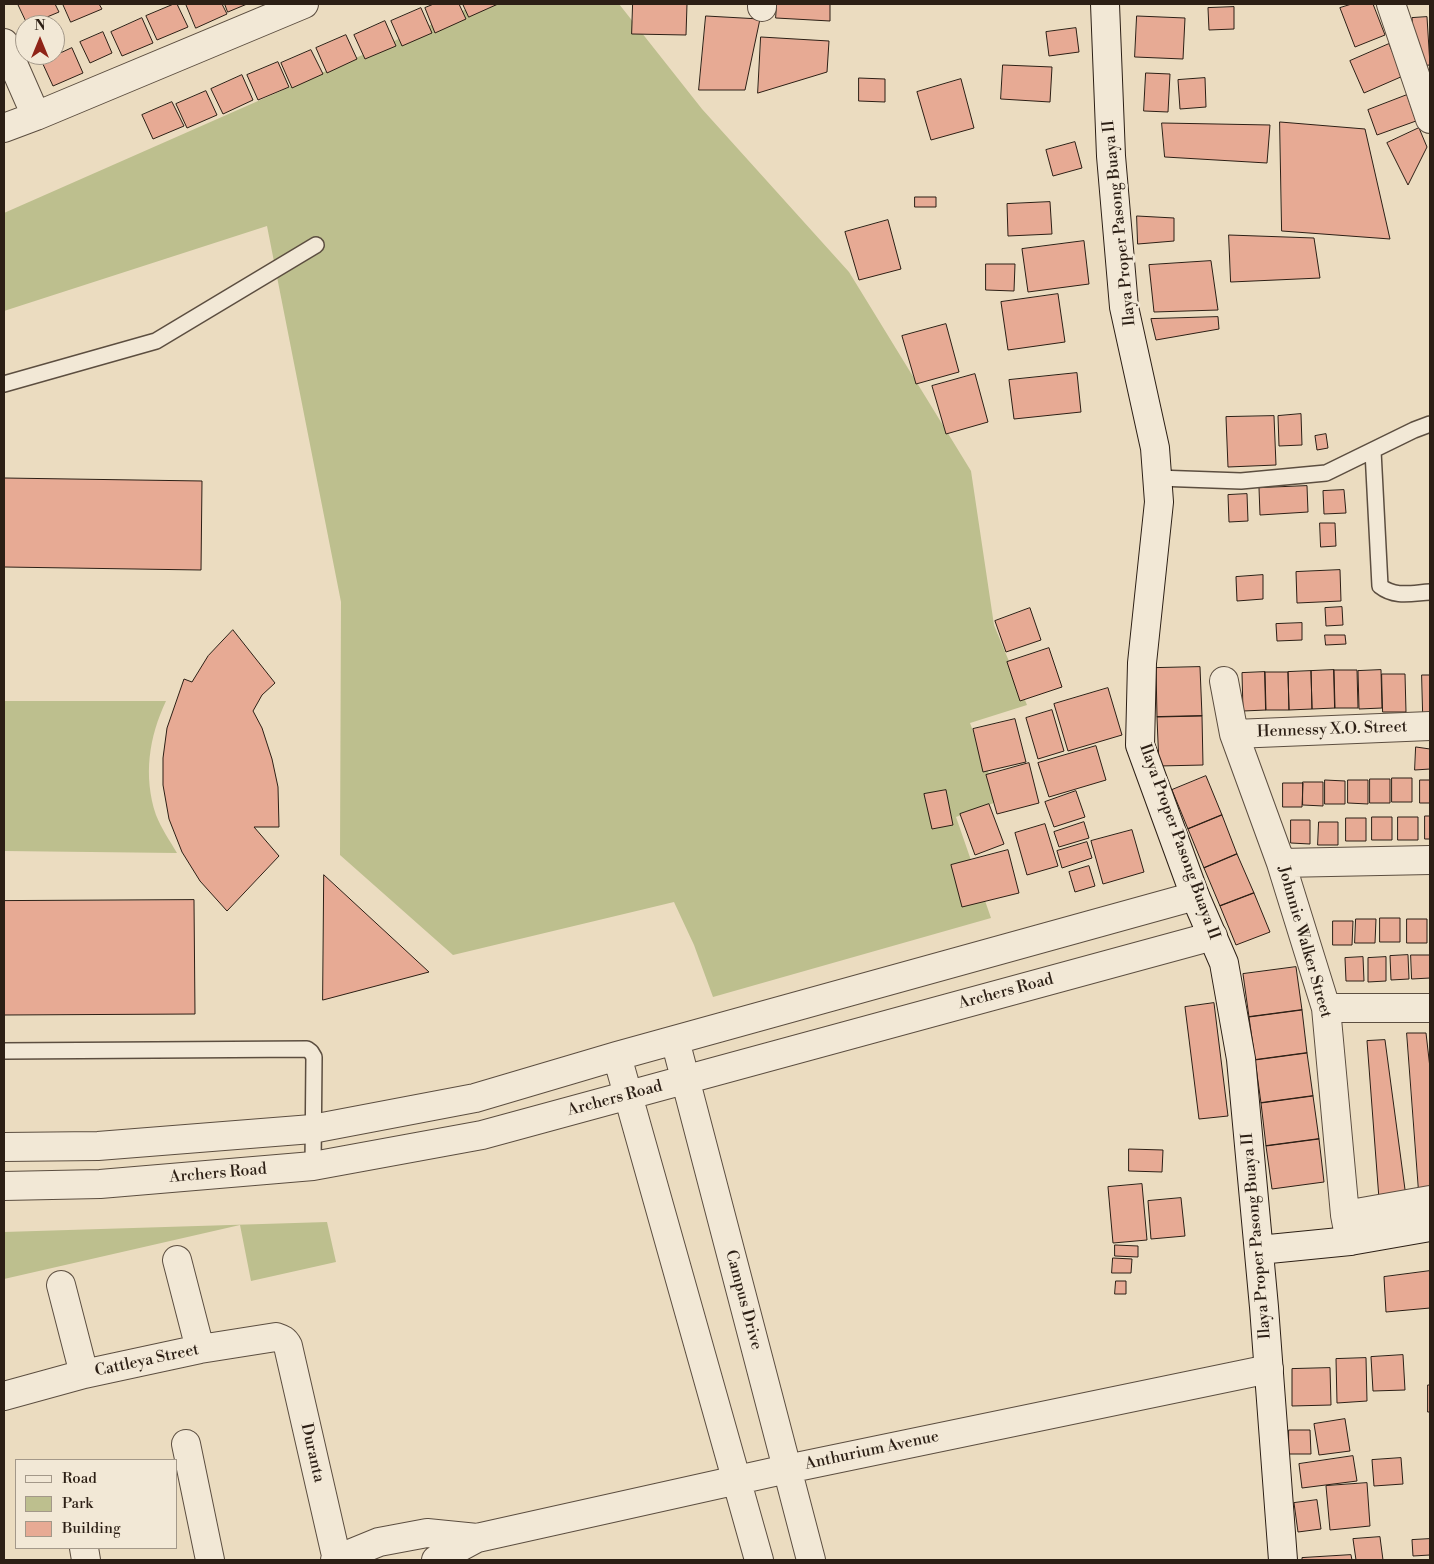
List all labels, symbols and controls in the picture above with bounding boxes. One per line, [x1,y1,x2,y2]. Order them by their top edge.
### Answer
north arrow [15,15,65,65]
text: N [34,17,46,35]
street label: Ilaya Proper Pasong Buaya II [1100,119,1140,327]
street label: Hennessy X.O. Street [1256,718,1408,742]
street label: Ilaya Proper Pasong Buaya II [1135,741,1223,943]
street label: Johnnie Walker Street [1273,864,1335,1020]
street label: Archers Road [956,970,1056,1014]
street label: Archers Road [565,1077,665,1121]
street label: Ilaya Proper Pasong Buaya II [1238,1132,1276,1340]
street label: Archers Road [169,1160,267,1188]
street label: Campus Drive [720,1248,766,1352]
street label: Cattleya Street [93,1341,201,1381]
street label: Duranta [296,1422,328,1484]
street label: Anthurium Avenue [803,1427,941,1475]
legend [15,1459,178,1549]
text: Road [62,1469,97,1488]
text: Park [62,1494,93,1513]
text: Building [62,1519,121,1538]

